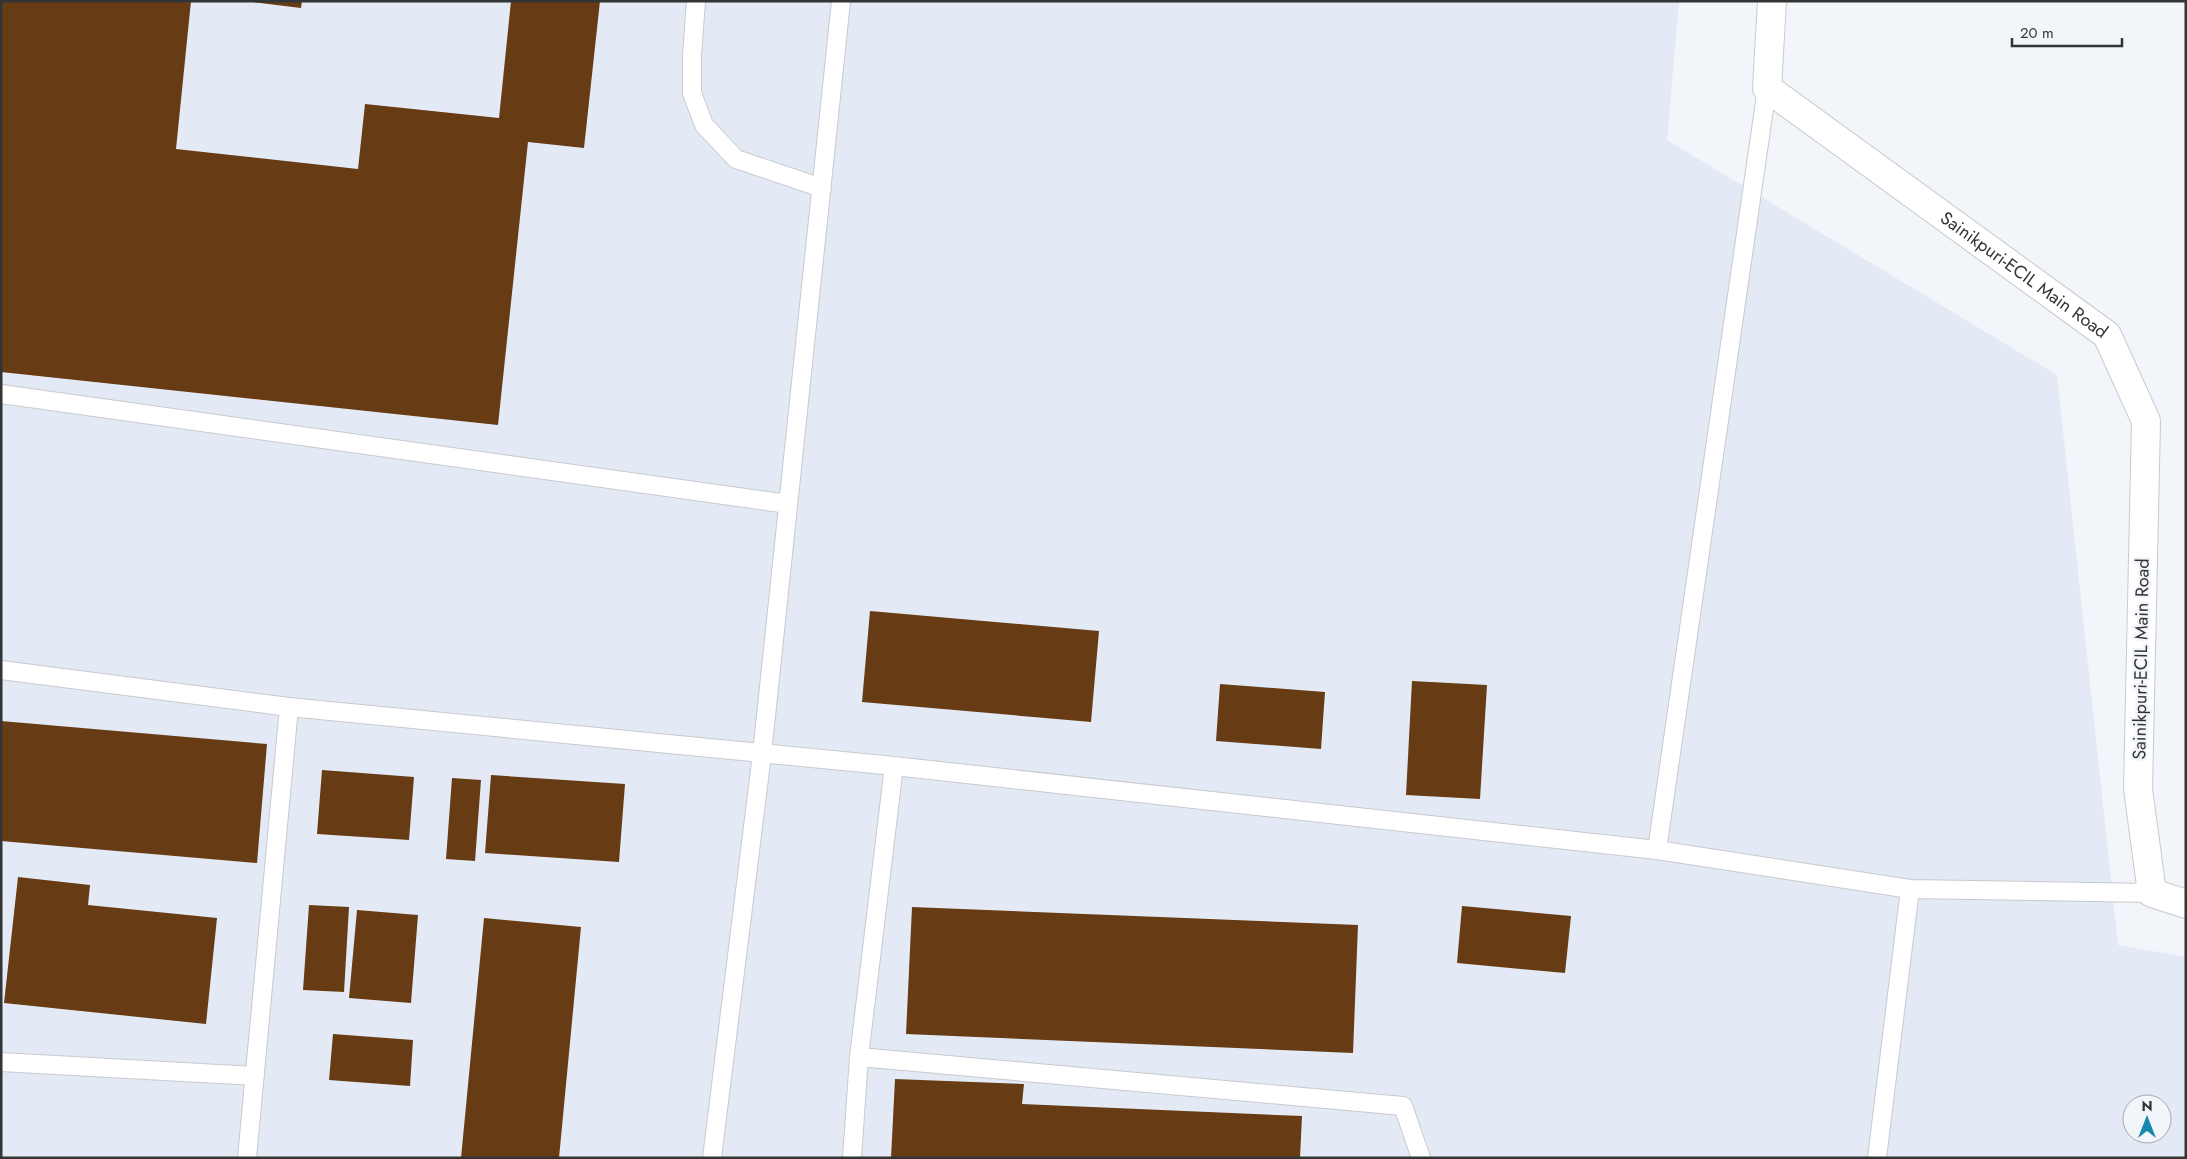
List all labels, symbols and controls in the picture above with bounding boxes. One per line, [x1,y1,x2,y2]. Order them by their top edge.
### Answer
scale bar [2012,15,2122,47]
text: 20 m [2020,22,2054,44]
street label: Sainikpuri-ECIL Main Road [1935,205,2113,345]
street label: Sainikpuri-ECIL Main Road [2126,558,2156,760]
north arrow [2122,1094,2172,1144]
text: N [2141,1096,2153,1116]

